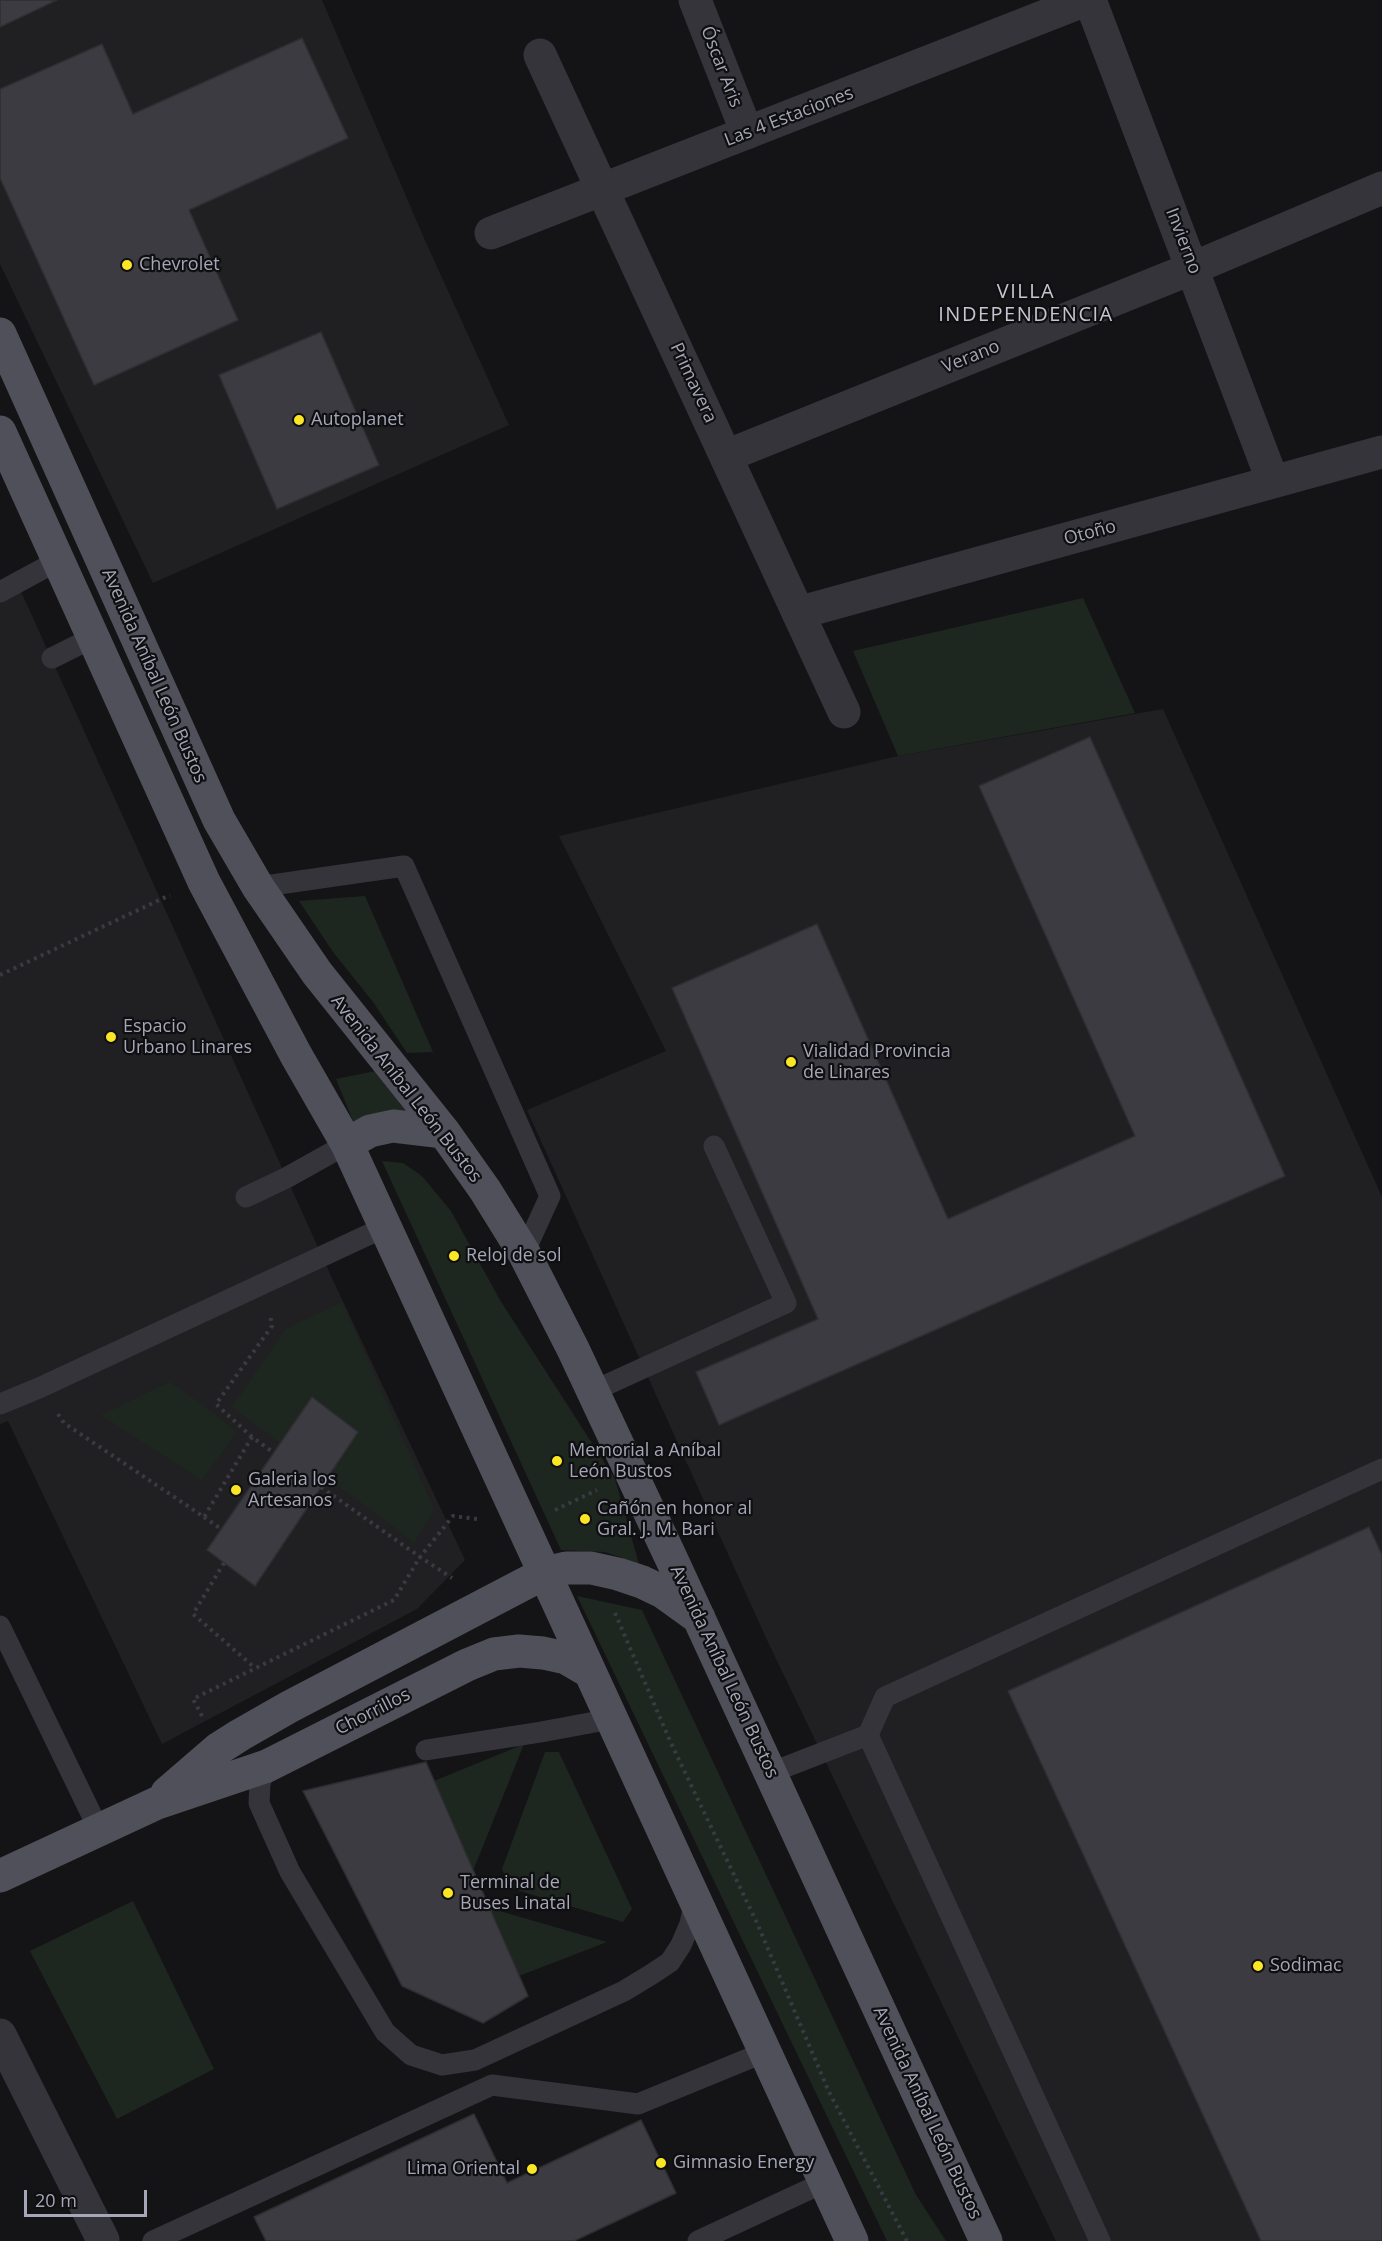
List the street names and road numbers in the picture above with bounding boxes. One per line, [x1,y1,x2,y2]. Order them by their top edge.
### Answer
street label: Óscar Aris [696,23,746,111]
street label: Las 4 Estaciones [721,82,857,152]
street label: Invierno [1161,205,1205,277]
street label: Verano [939,336,1003,378]
street label: Primavera [665,340,721,426]
street label: Otoño [1062,516,1118,550]
street label: Avenida Aníbal León Bustos [97,566,211,786]
street label: Avenida Aníbal León Bustos [326,991,486,1187]
street label: Avenida Aníbal León Bustos [665,1562,783,1782]
street label: Chorrillos [332,1684,414,1740]
street label: Avenida Aníbal León Bustos [868,2003,986,2223]

